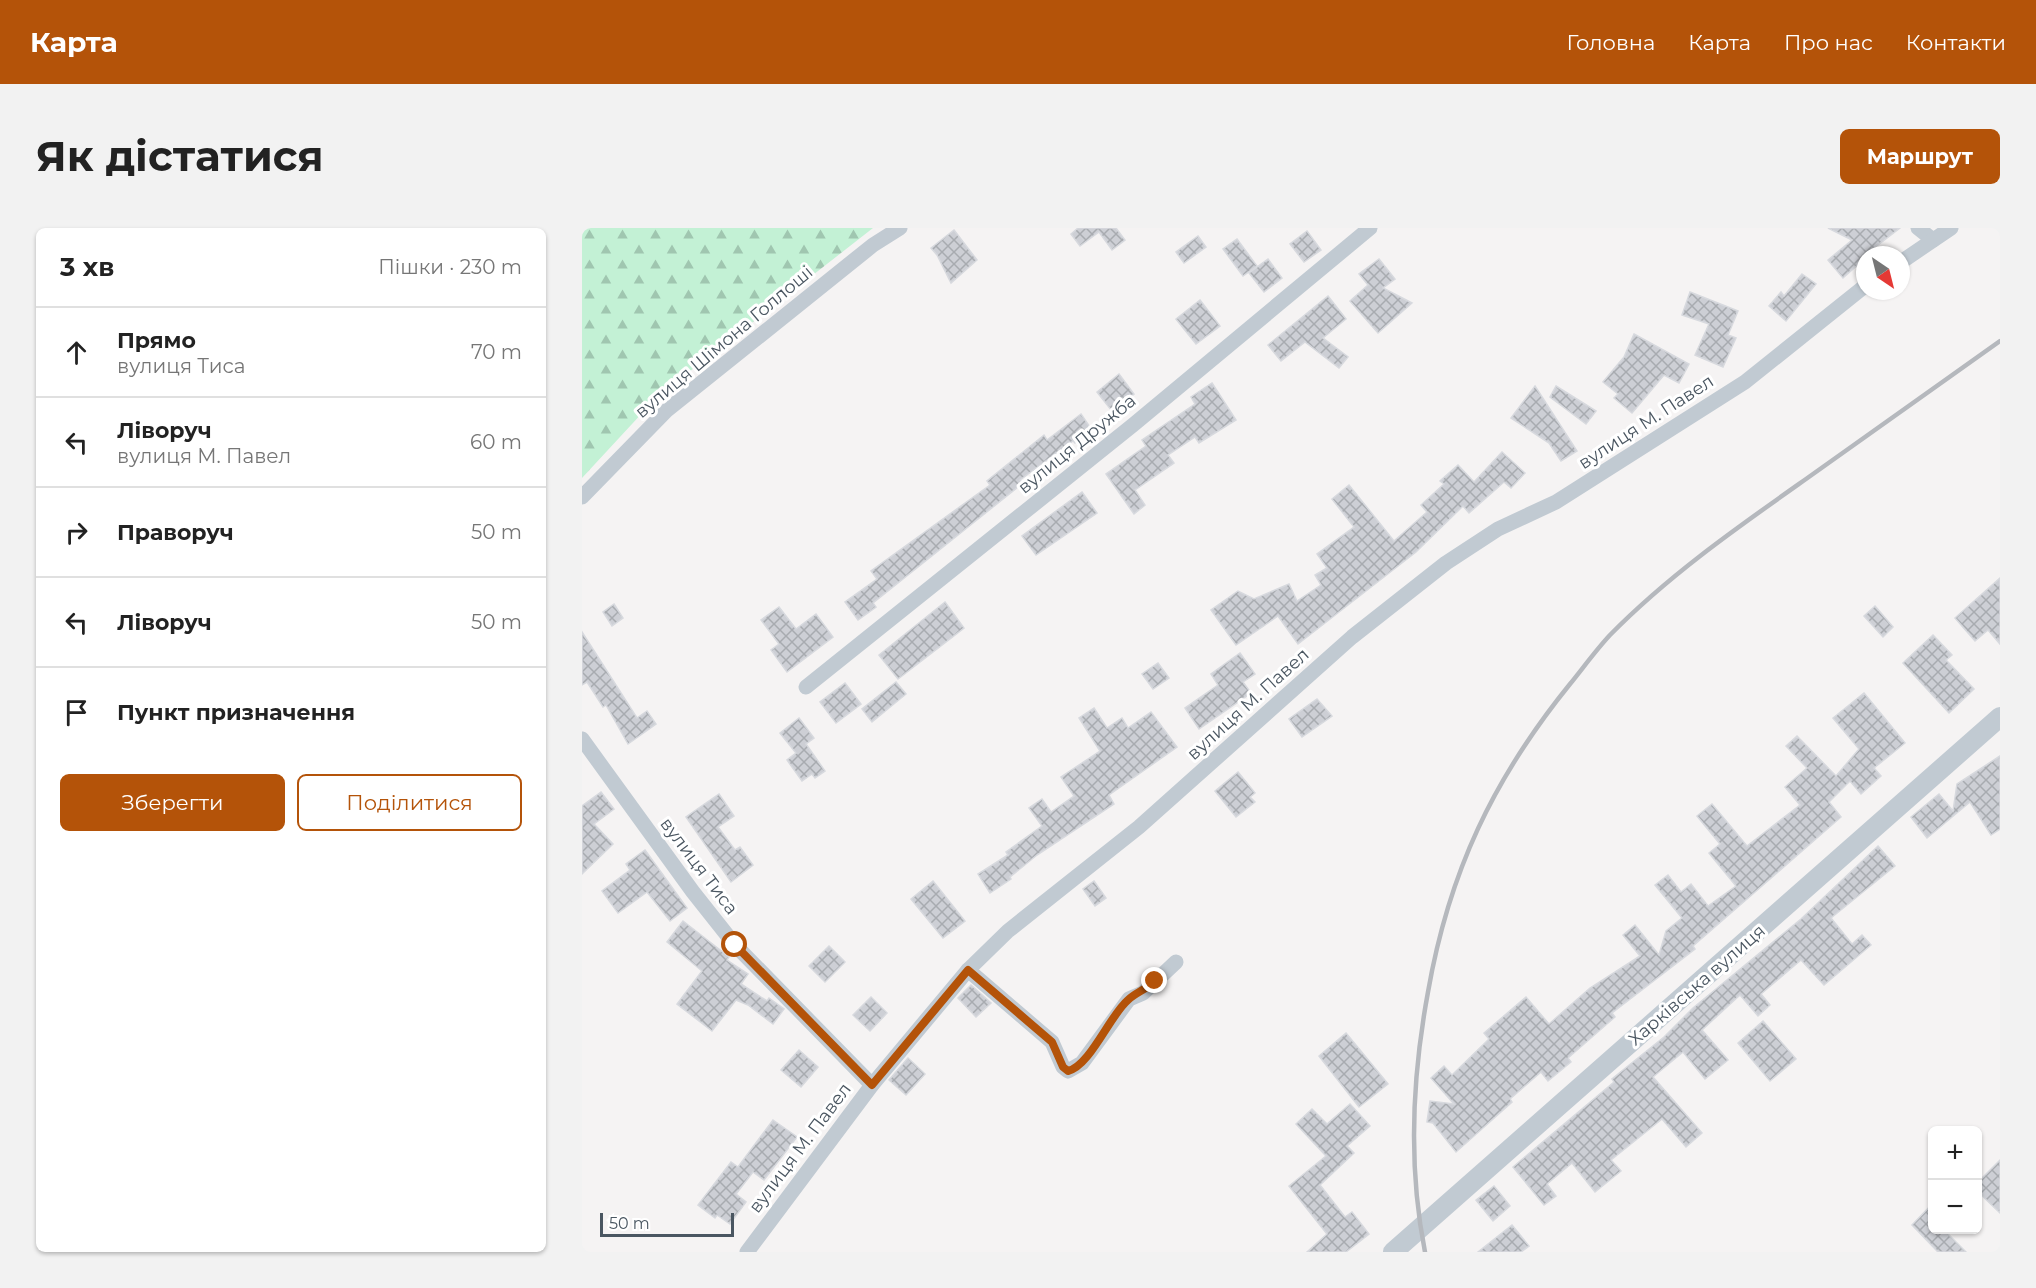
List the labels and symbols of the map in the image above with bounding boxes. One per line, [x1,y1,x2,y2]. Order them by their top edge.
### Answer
north arrow [1856,246,1910,300]
street label: вулиця Шімона Голлоші [631,261,817,423]
street label: вулиця М. Павел [1574,370,1718,474]
street label: вулиця Дружба [1014,390,1140,498]
street label: вулиця М. Павел [1182,643,1314,765]
street label: вулиця Тиса [655,813,743,919]
street label: Харківська вулиця [1624,920,1770,1050]
route start [721,931,747,957]
route end [1141,967,1167,993]
street label: вулиця М. Павел [744,1079,856,1217]
scale bar [600,1210,734,1238]

